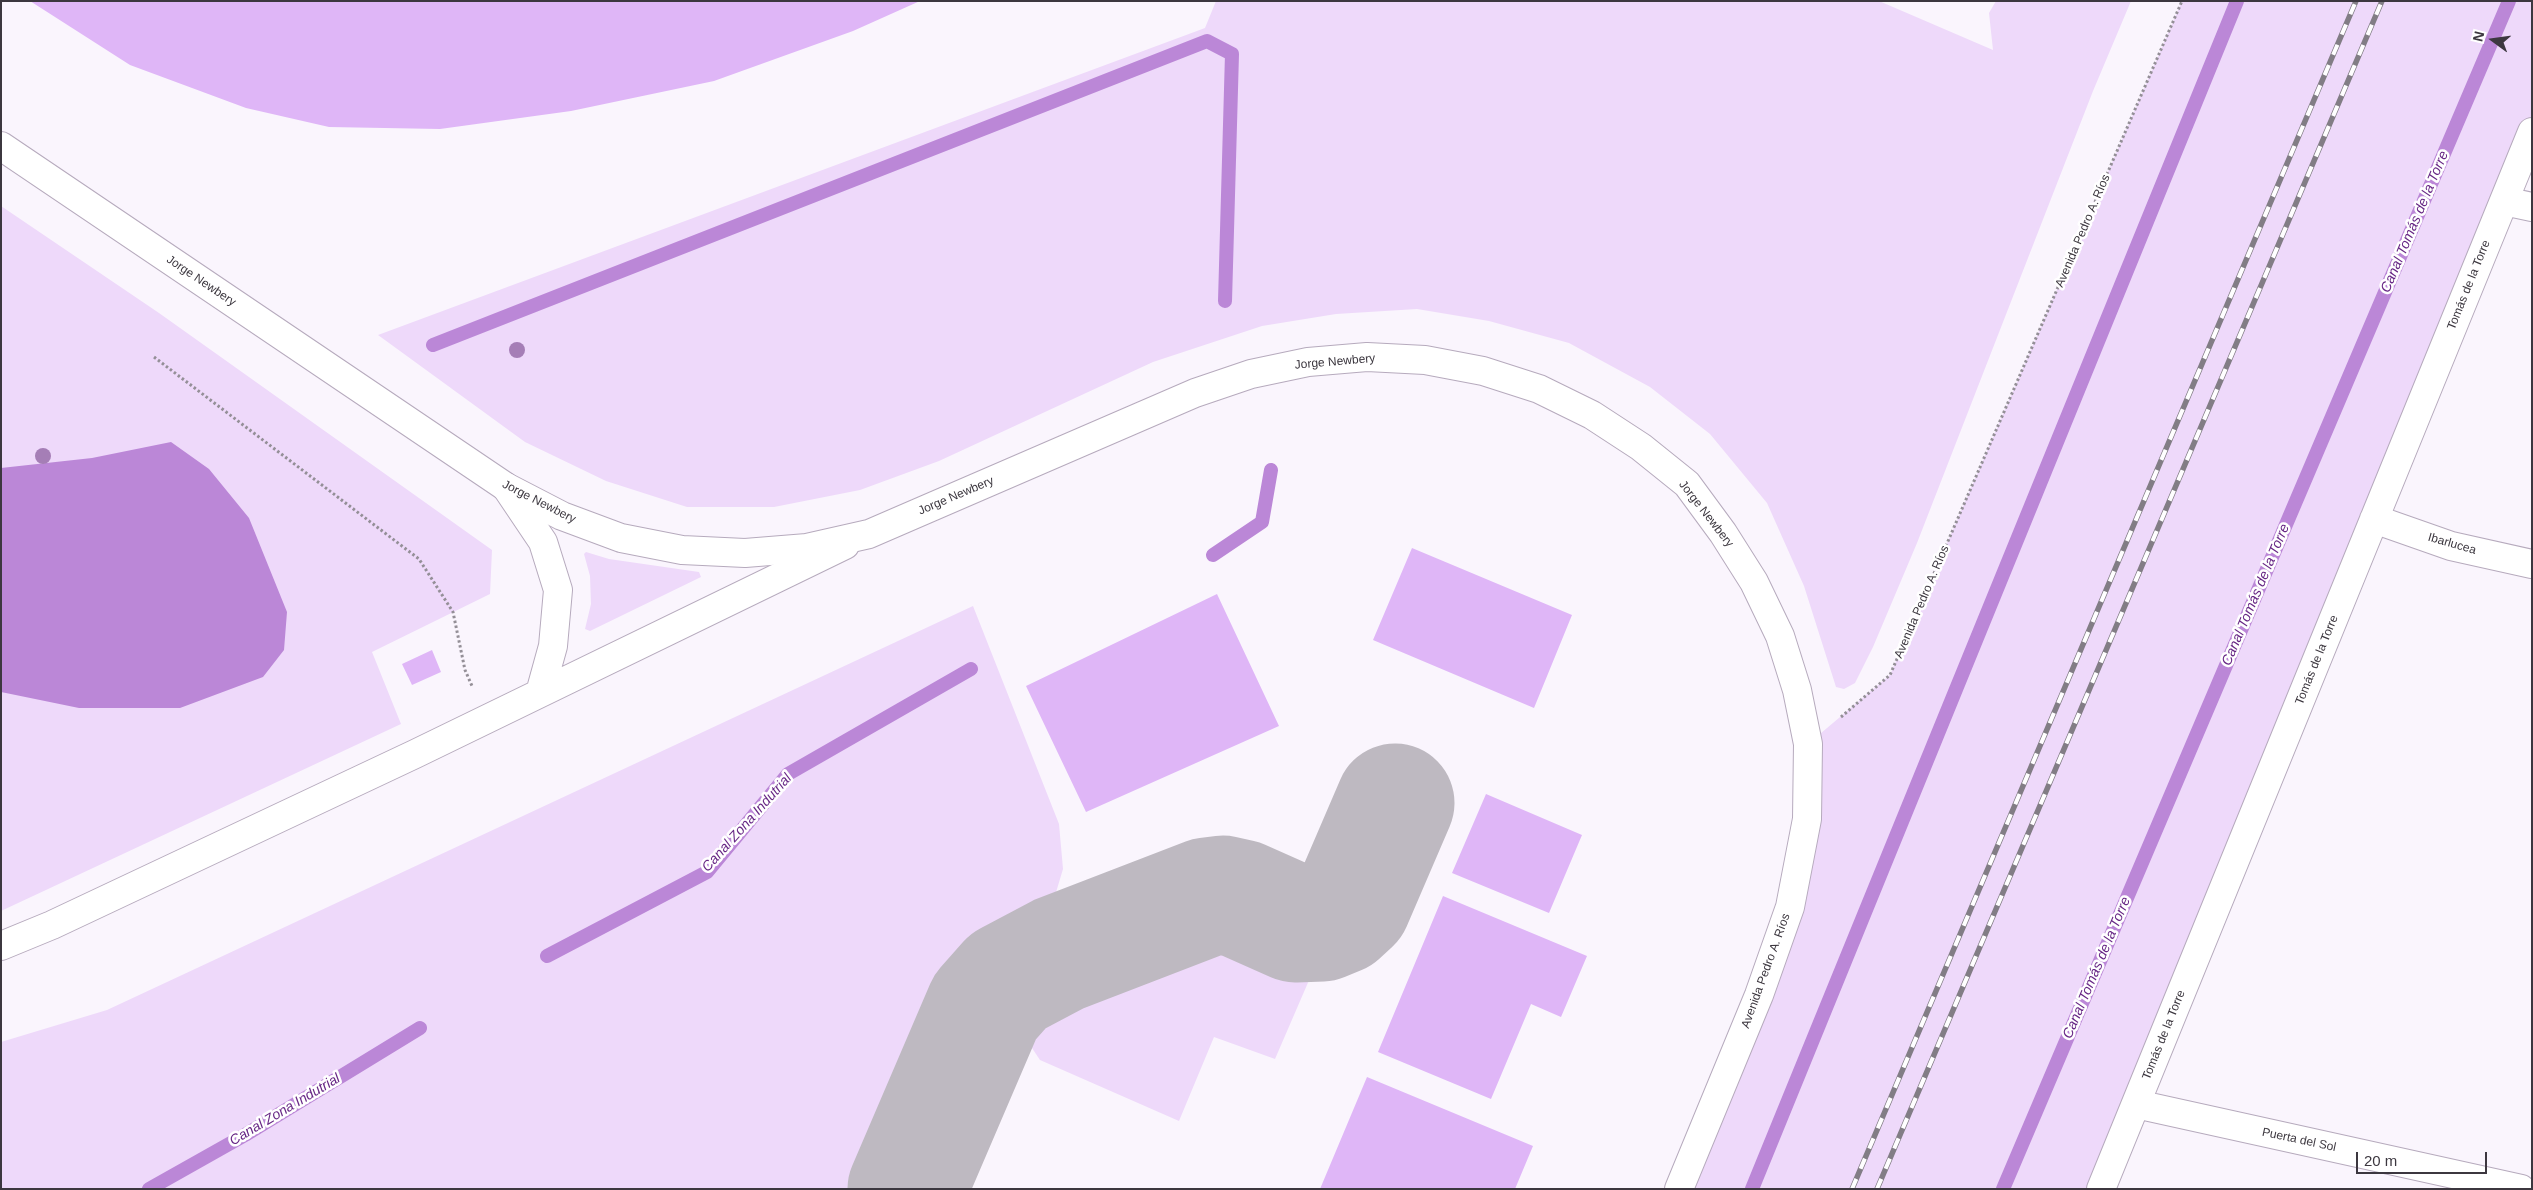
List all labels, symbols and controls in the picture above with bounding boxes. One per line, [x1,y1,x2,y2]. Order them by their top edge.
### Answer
north arrow [2468,15,2518,65]
text: N [2469,30,2487,43]
water label: Canal Tomás de la Torre [2378,149,2452,295]
street label: Avenida Pedro A. Ríos [2053,172,2113,290]
street label: Tomás de la Torre [2444,238,2494,332]
street label: Jorge Newbery [164,252,238,310]
street label: Jorge Newbery [1294,351,1376,373]
street label: Jorge Newbery [916,474,996,518]
street label: Jorge Newbery [500,477,578,527]
street label: Jorge Newbery [1675,478,1737,550]
water label: Canal Tomás de la Torre [2219,522,2293,668]
street label: Ibarlucea [2426,530,2478,558]
street label: Avenida Pedro A. Ríos [1892,543,1952,661]
street label: Tomás de la Torre [2292,613,2342,707]
water label: Canal Zona Indutrial [699,771,795,875]
water label: Canal Tomás de la Torre [2060,895,2134,1041]
street label: Avenida Pedro A. Ríos [1739,912,1793,1030]
street label: Tomás de la Torre [2139,988,2189,1082]
water label: Canal Zona Indutrial [227,1070,343,1150]
street label: Puerta del Sol [2261,1125,2337,1155]
scale bar [2358,1142,2489,1174]
text: 20 m [2364,1152,2397,1169]

